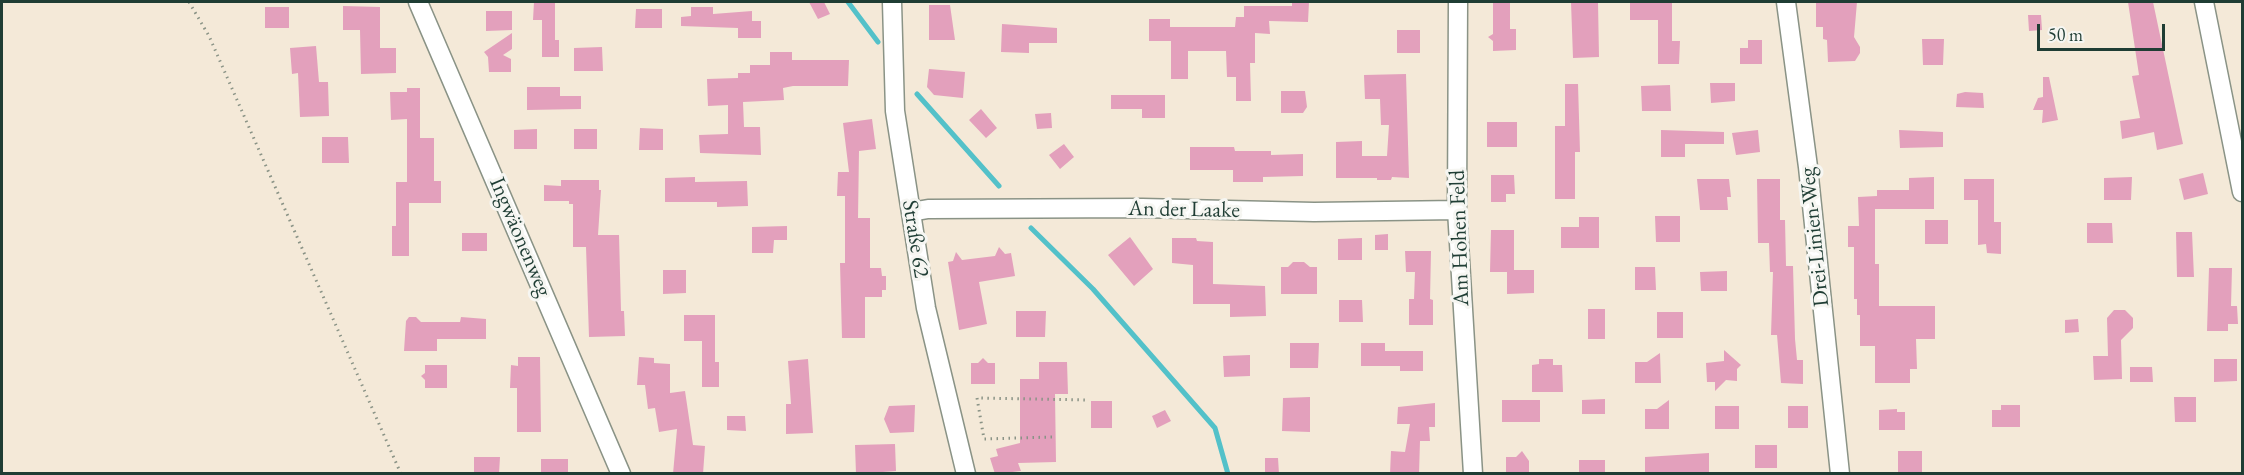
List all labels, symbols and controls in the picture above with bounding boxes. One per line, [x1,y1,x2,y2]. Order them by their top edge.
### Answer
scale bar [2040,12,2168,50]
text: 50 m [2048,23,2083,46]
street label: Drei-Linien-Weg [1795,166,1835,308]
street label: Am Hohen Feld [1444,169,1476,307]
street label: Ingwäonenweg [483,173,557,301]
street label: An der Laake [1128,196,1240,224]
street label: Straße 62 [896,198,934,280]

